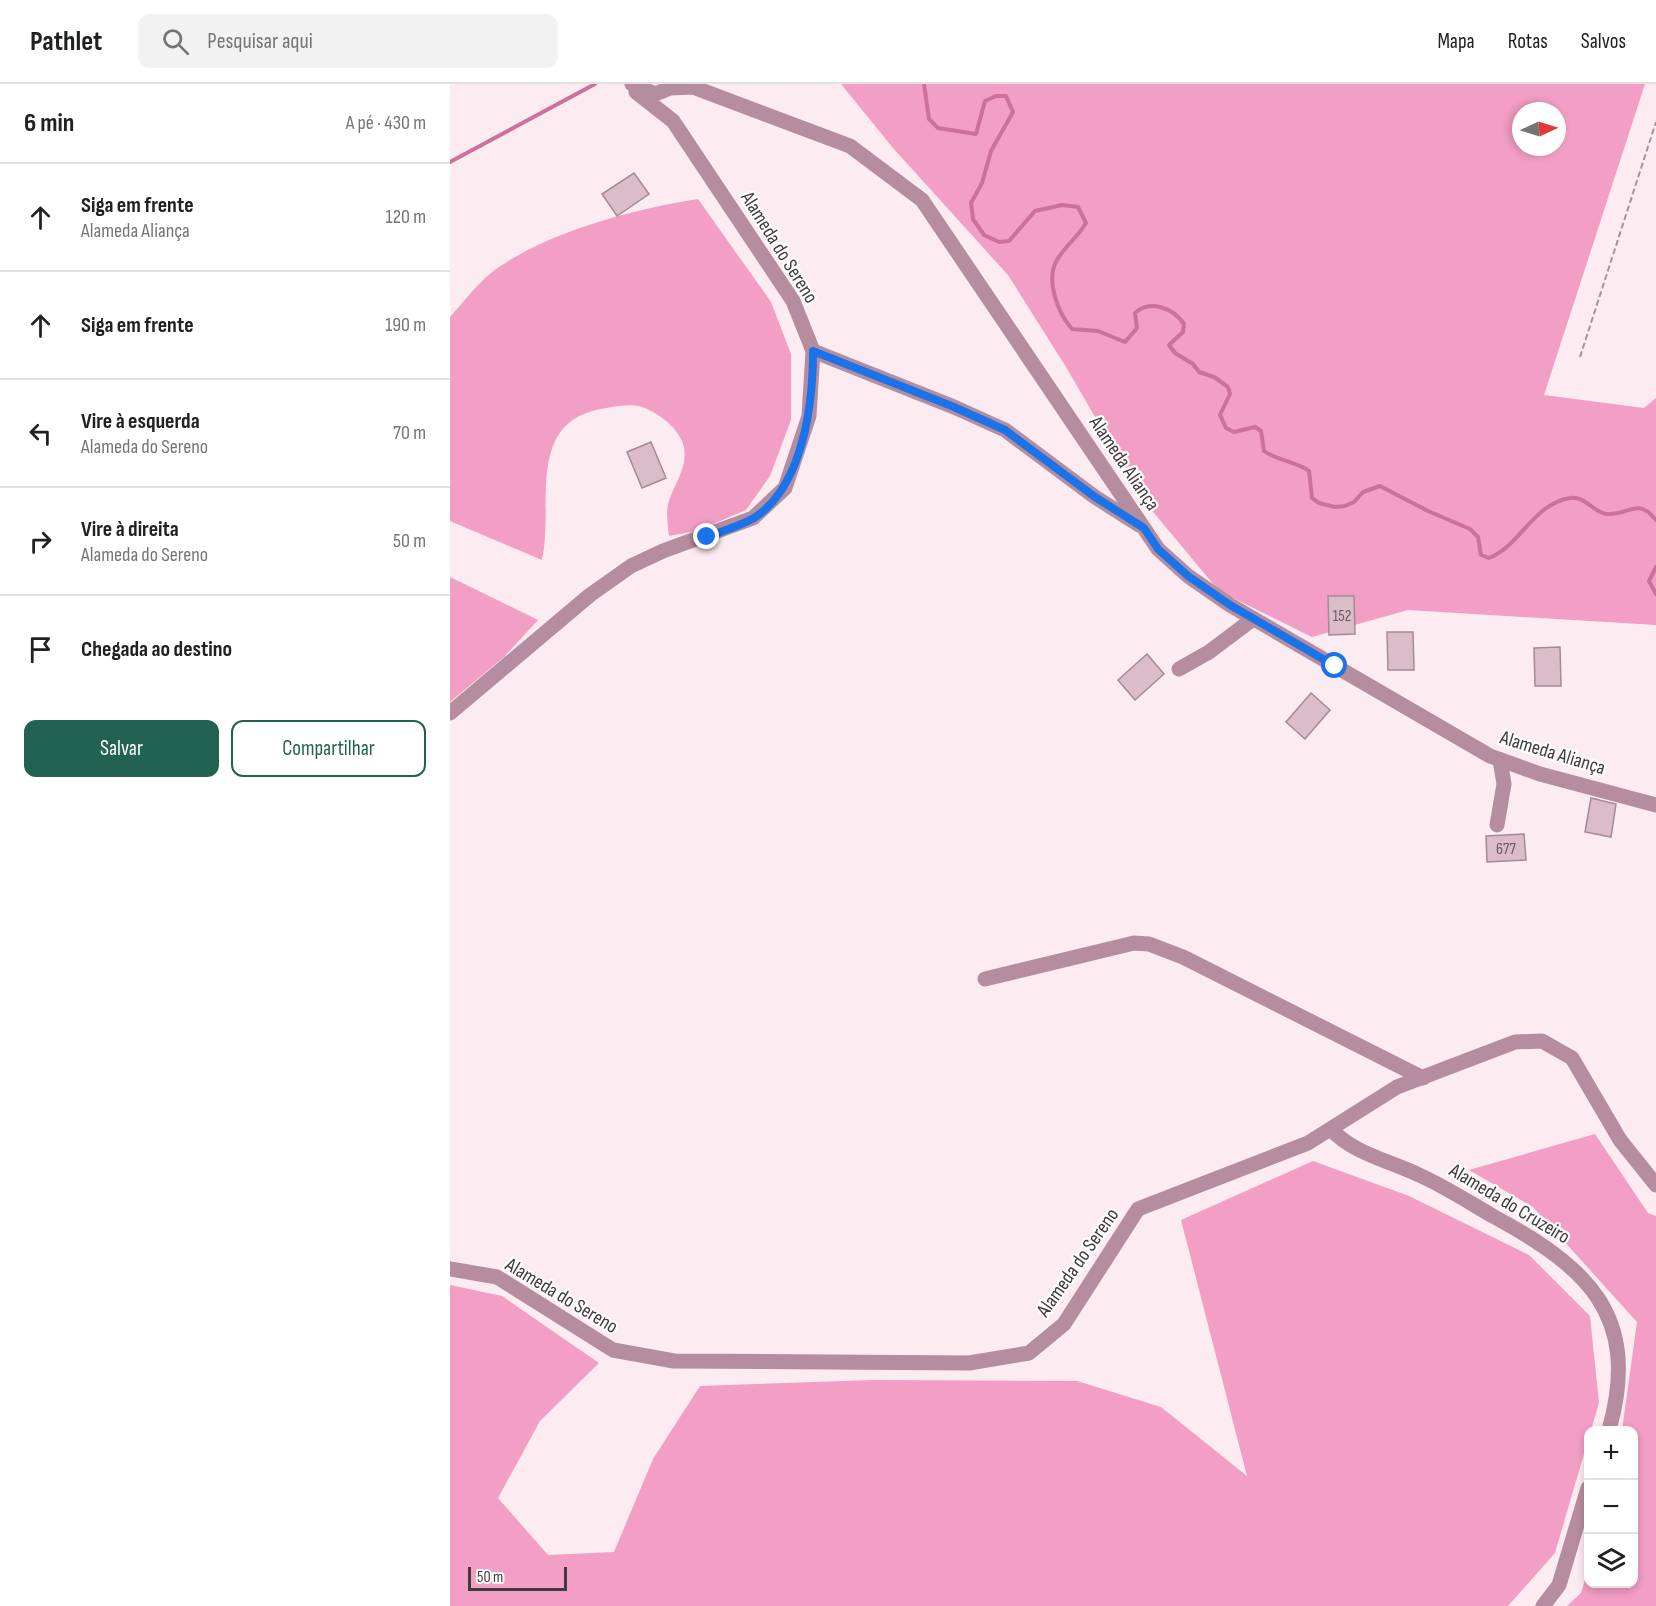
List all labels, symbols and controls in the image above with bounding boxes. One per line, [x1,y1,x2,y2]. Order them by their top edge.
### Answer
search box [138,14,558,68]
text: Pathlet [30,25,102,58]
icon: search [159,25,192,58]
text: Pesquisar aqui [207,28,313,55]
text: Mapa [1437,29,1475,54]
text: Rotas [1508,29,1548,54]
text: Salvos [1581,29,1626,54]
north arrow [1512,102,1566,156]
text: 6 min [24,108,74,139]
text: A pé · 430 m [346,111,426,135]
street label: Alameda do Sereno [735,186,823,308]
text: Siga em frente [81,192,194,219]
icon: ahead [24,201,57,234]
text: 120 m [386,205,426,229]
text: Alameda Aliança [81,219,190,243]
icon: ahead [24,309,57,342]
text: Siga em frente [81,312,194,339]
text: 190 m [385,313,426,337]
text: Vire à esquerda [81,408,200,435]
street label: Alameda Aliança [1083,411,1165,515]
icon: left [24,417,57,450]
text: 70 m [393,421,426,445]
text: Alameda do Sereno [81,435,208,459]
text: Vire à direita [81,516,179,543]
route end [693,523,719,549]
icon: right [24,525,57,558]
text: 50 m [393,529,426,553]
text: Alameda do Sereno [81,543,208,567]
house number: 152 [1333,607,1351,626]
icon: arrive [24,633,57,666]
text: Chegada ao destino [81,636,232,663]
route start [1321,652,1347,678]
button: Salvar [24,720,219,777]
button: Compartilhar [231,720,426,777]
street label: Alameda Aliança [1496,725,1608,780]
house number: 677 [1496,840,1517,859]
street label: Alameda do Cruzeiro [1444,1158,1574,1249]
street label: Alameda do Sereno [1031,1204,1124,1322]
street label: Alameda do Sereno [500,1252,622,1339]
map controls [1584,1426,1638,1588]
button: + [1584,1426,1638,1480]
button: − [1584,1480,1638,1534]
button: layers [1584,1534,1638,1588]
scale bar [468,1564,567,1592]
text: 50 m [477,1568,503,1587]

